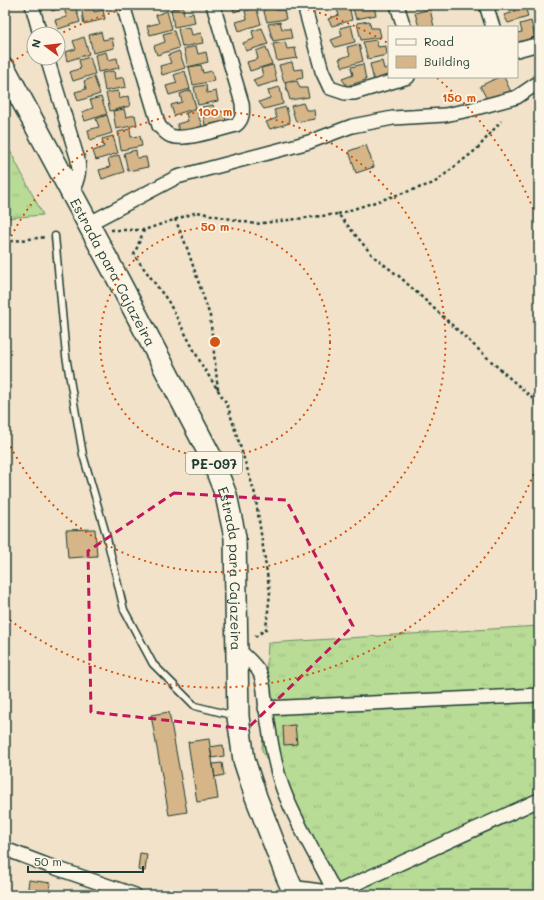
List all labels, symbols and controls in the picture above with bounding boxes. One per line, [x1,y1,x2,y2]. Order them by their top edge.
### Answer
north arrow [26,26,66,66]
legend [388,26,518,78]
text: Road [424,33,454,49]
text: N [28,37,44,49]
text: Building [424,53,470,69]
text: 150 m [442,89,476,105]
text: 100 m [198,103,232,119]
street label: Estrada para Cajazeira [66,194,161,349]
text: 50 m [201,218,229,234]
centre of rings [208,335,222,349]
road number: PE-097 [186,452,242,474]
street label: Estrada para Cajazeira [214,483,246,651]
scale bar [28,848,143,874]
text: 50 m [34,853,62,869]

